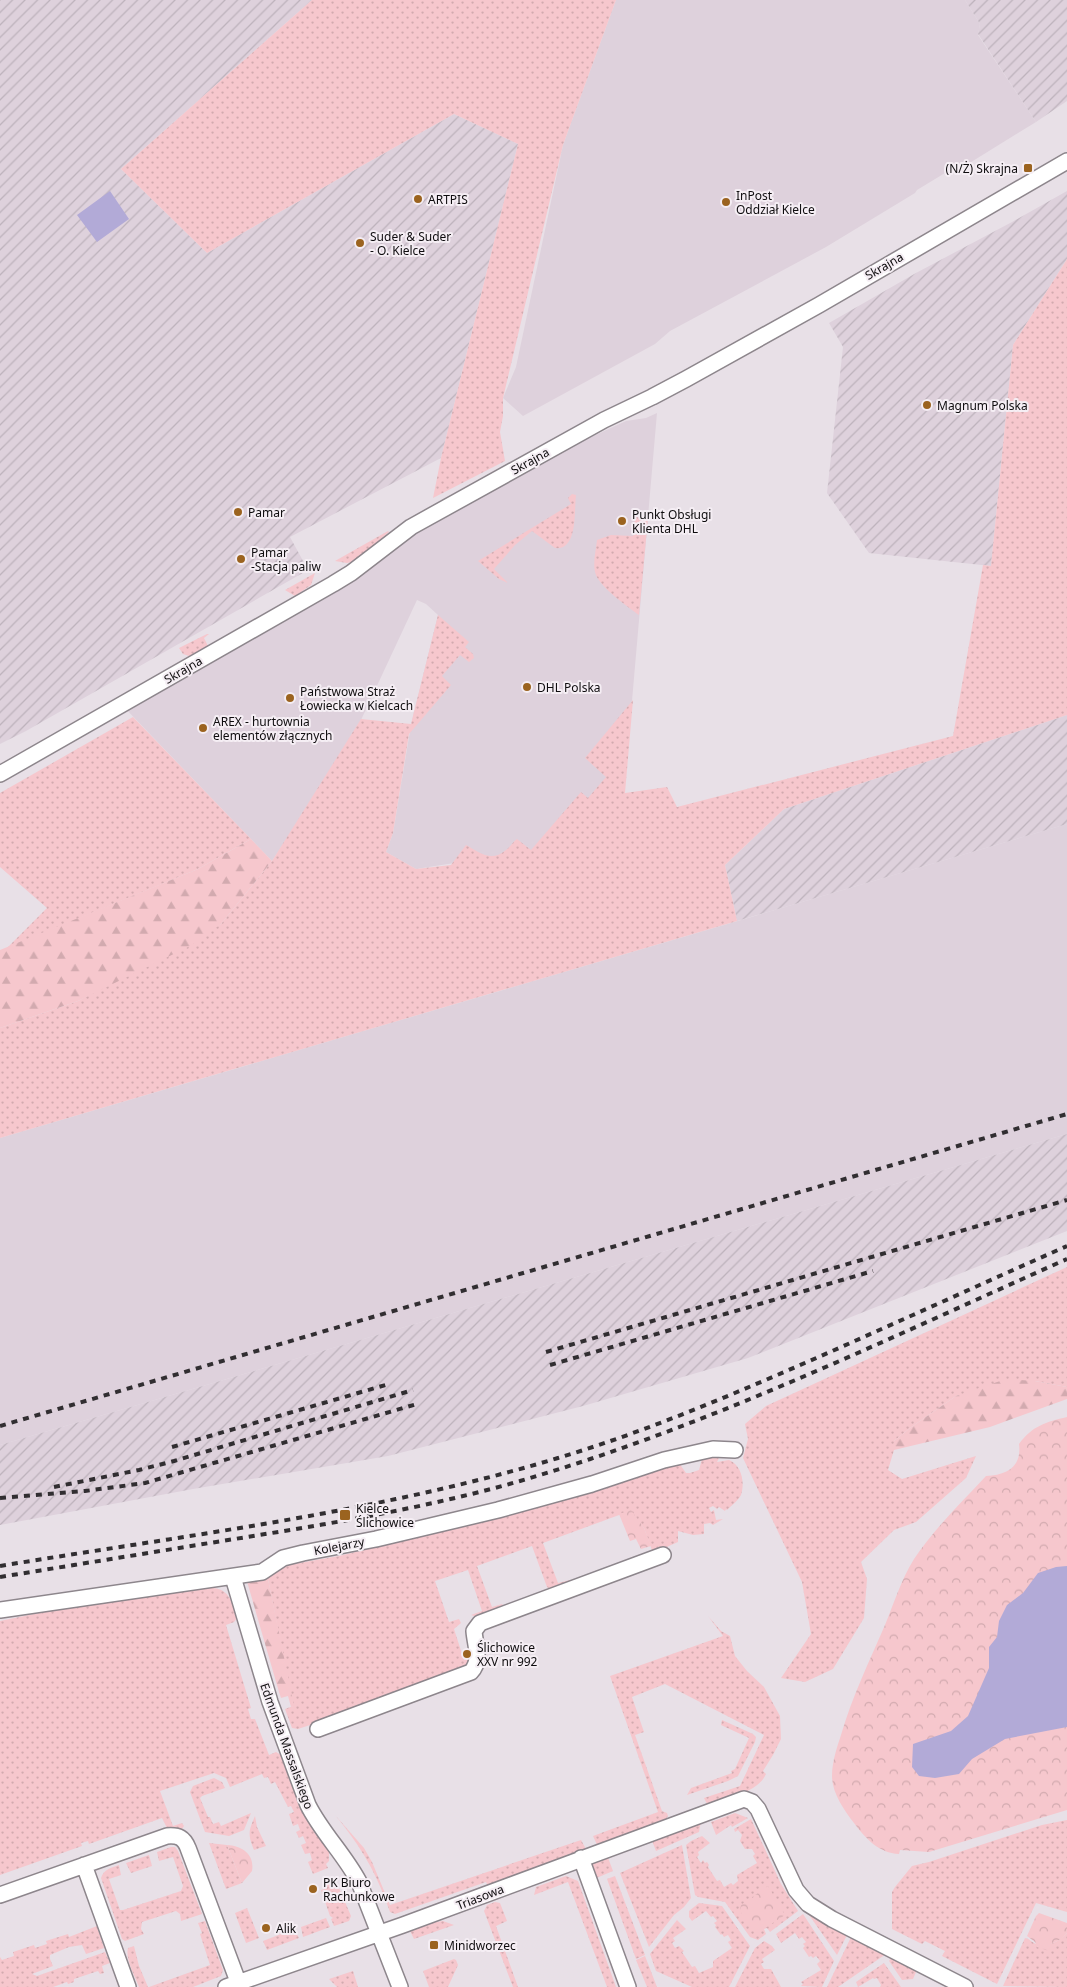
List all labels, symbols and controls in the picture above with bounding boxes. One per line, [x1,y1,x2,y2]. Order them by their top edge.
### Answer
place label: (N/Ż) Skrajna [946,160,1018,177]
marker: (N/Ż) Skrajna [1022,162,1034,174]
place label: InPost Oddział Kielce [736,187,815,218]
place label: ARTPIS [428,191,468,208]
marker: ARTPIS [412,193,424,205]
marker: InPost Oddział Kielce [720,196,732,208]
place label: Suder & Suder - O. Kielce [370,228,451,259]
marker: Suder & Suder - O. Kielce [354,237,366,249]
street label: Skrajna [862,248,906,284]
place label: Magnum Polska [937,397,1028,414]
marker: Magnum Polska [921,399,933,411]
street label: Skrajna [508,443,552,479]
place label: Pamar [248,504,285,521]
marker: Pamar [232,506,244,518]
place label: Punkt Obsługi Klienta DHL [632,506,711,537]
marker: Punkt Obsługi Klienta DHL [616,515,628,527]
place label: Pamar -Stacja paliw [251,544,322,575]
marker: Pamar -Stacja paliw [235,553,247,565]
street label: Skrajna [161,652,205,688]
place label: DHL Polska [537,679,601,696]
marker: DHL Polska [521,681,533,693]
place label: Państwowa Straż Łowiecka w Kielcach [300,683,413,714]
marker: Państwowa Straż Łowiecka w Kielcach [284,692,296,704]
place label: AREX - hurtownia elementów złącznych [213,713,333,744]
marker: AREX - hurtownia elementów złącznych [197,722,209,734]
place label: Kielce Ślichowice [356,1500,414,1531]
marker: Kielce Ślichowice [338,1508,352,1522]
street label: Kolejarzy [312,1533,367,1559]
place label: Ślichowice XXV nr 992 [477,1639,538,1670]
marker: Ślichowice XXV nr 992 [461,1648,473,1660]
street label: Edmunda Massalskiego [256,1681,318,1811]
place label: PK Biuro Rachunkowe [323,1874,395,1905]
street label: Triasowa [454,1880,506,1914]
marker: PK Biuro Rachunkowe [307,1883,319,1895]
place label: Alik [276,1920,297,1937]
marker: Alik [260,1922,272,1934]
place label: Minidworzec [444,1937,516,1954]
marker: Minidworzec [428,1939,440,1951]

